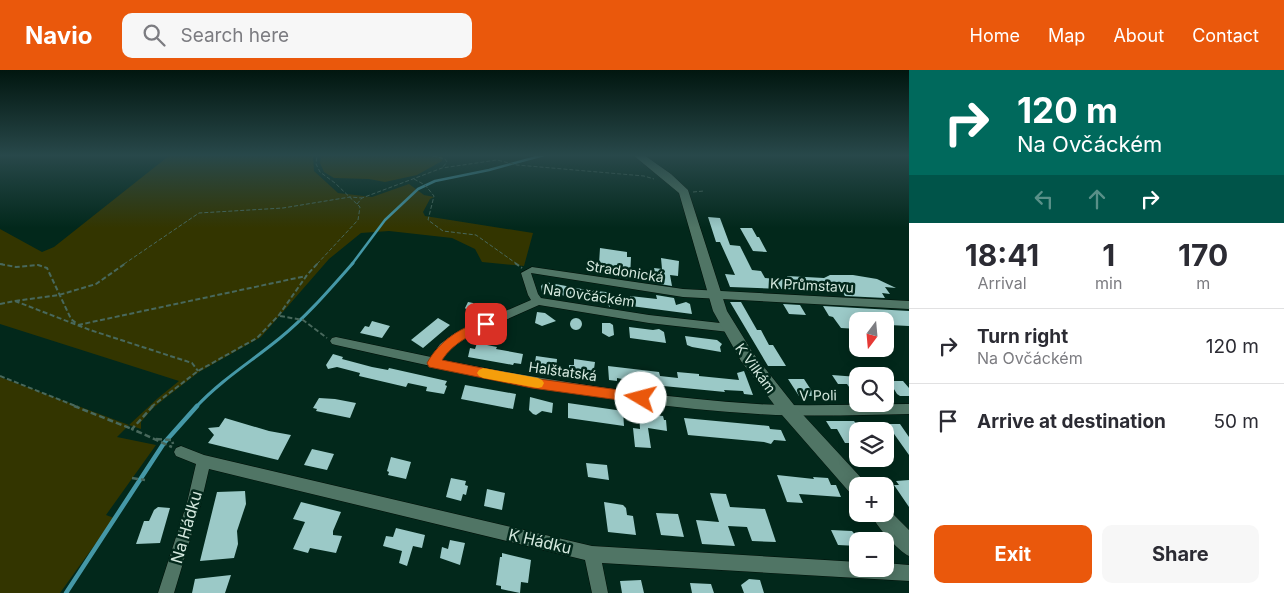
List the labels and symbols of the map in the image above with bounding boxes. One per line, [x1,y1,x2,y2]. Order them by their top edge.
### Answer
street label: Stradonická [585,256,665,286]
street label: K Průmstavu [770,274,854,296]
street label: Na Ovčáckém [542,280,636,310]
pin [465,303,507,345]
north arrow [849,312,894,358]
street label: K Vilkám [732,340,780,396]
street label: Halštatská [528,358,598,384]
position arrow [614,371,666,423]
street label: V Poli [799,386,837,404]
street label: Na Hádku [166,488,206,566]
street label: K Hádku [506,524,574,558]

